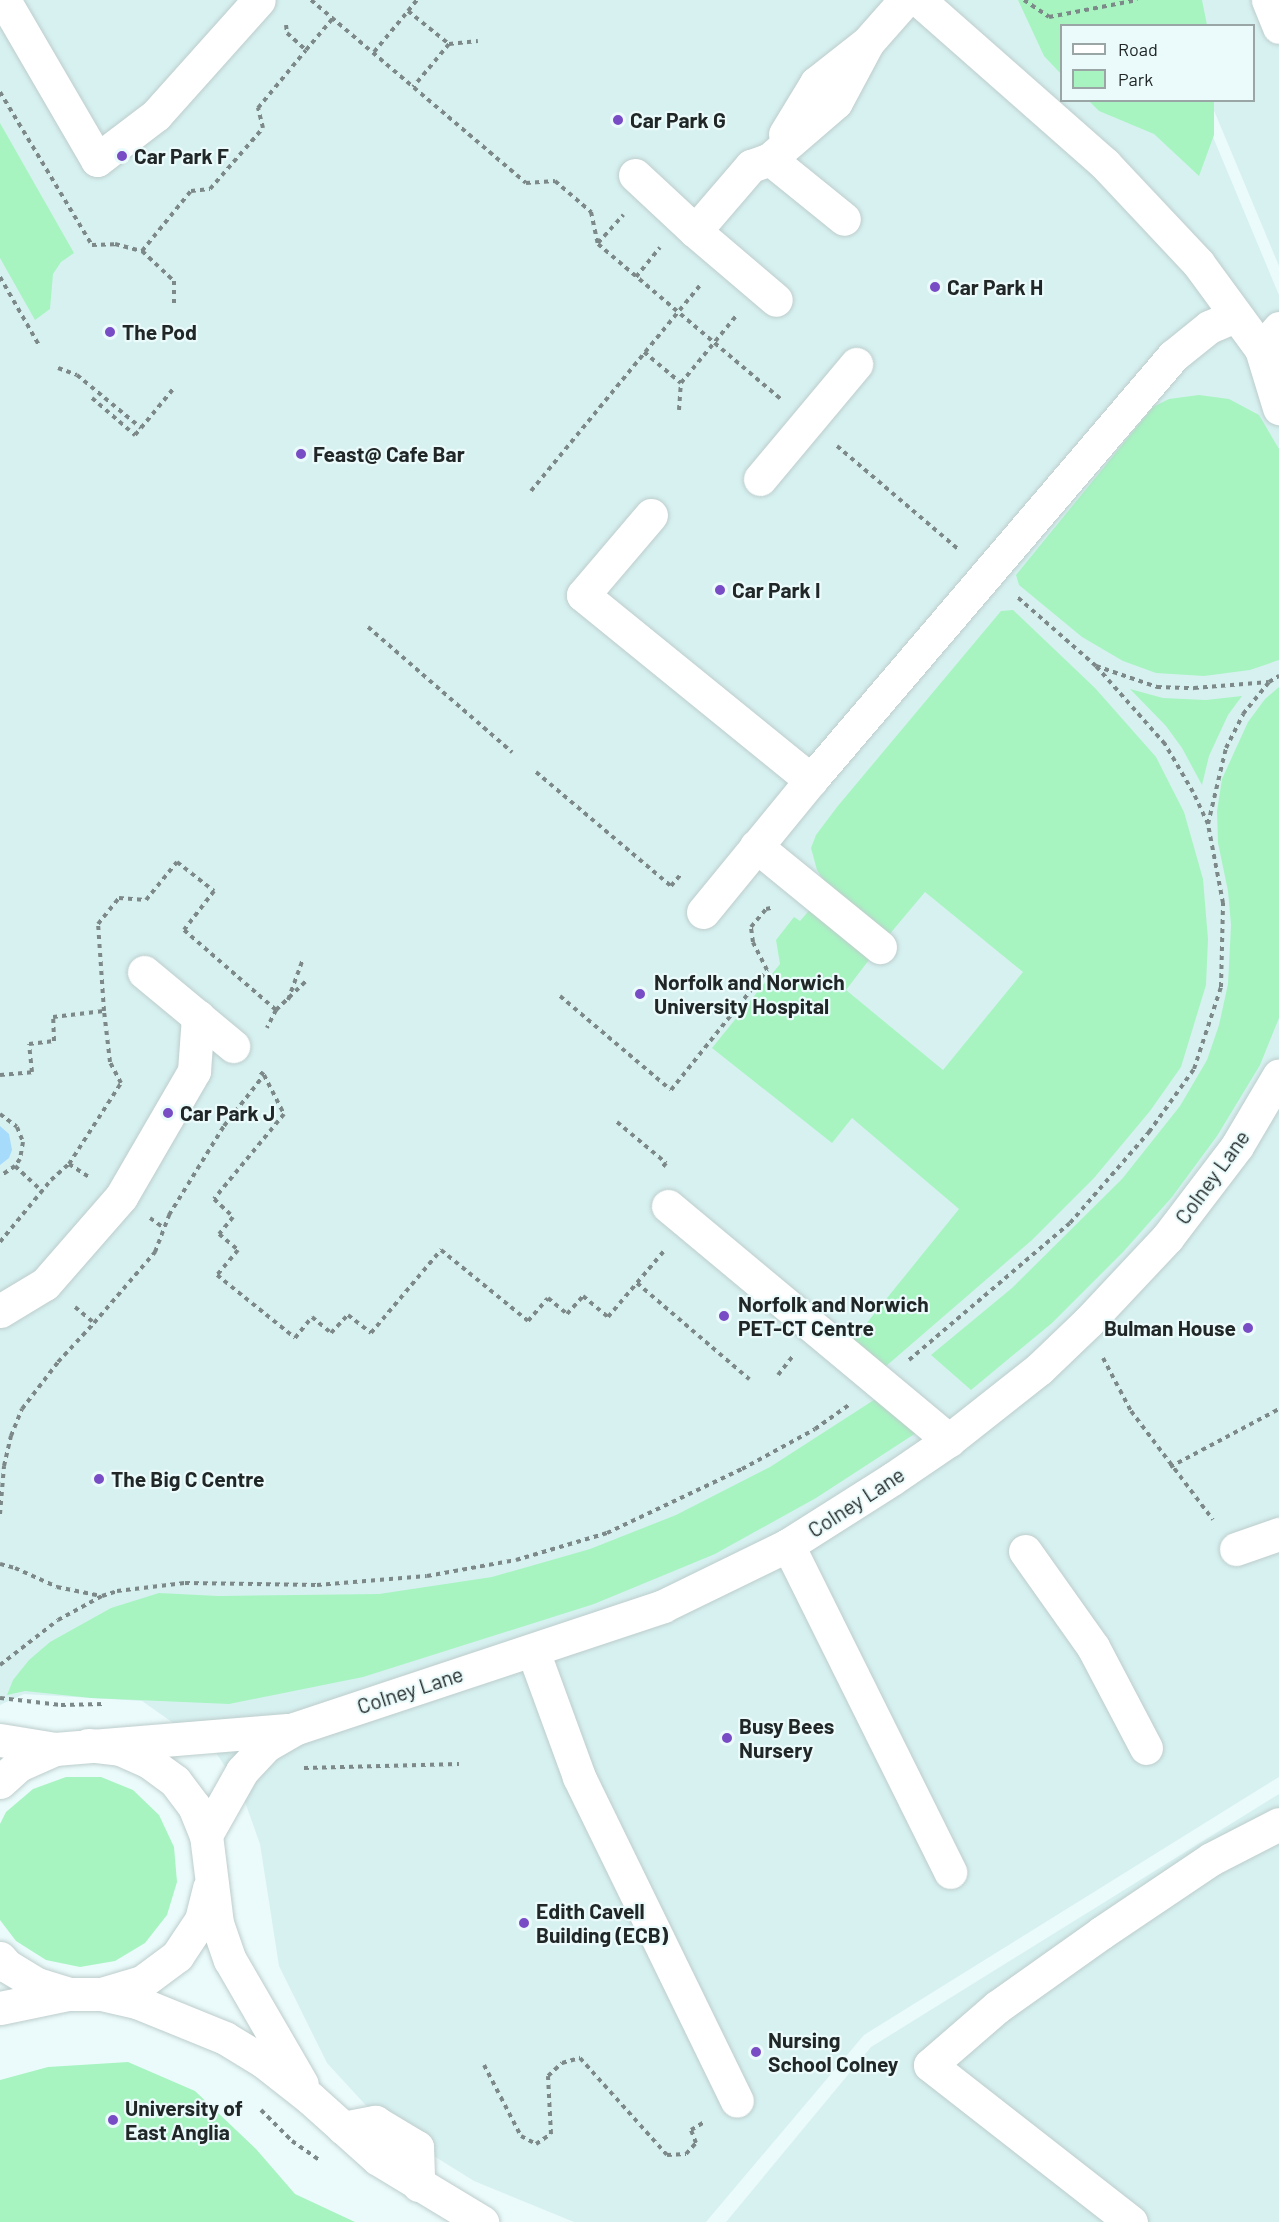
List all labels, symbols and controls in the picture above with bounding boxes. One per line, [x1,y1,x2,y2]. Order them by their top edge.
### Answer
legend [1060,24,1255,102]
text: Road [1118,38,1158,60]
text: Park [1118,68,1153,90]
place label: Car Park G [630,107,726,133]
marker: Car Park G [611,113,625,127]
place label: Car Park F [134,143,229,169]
marker: Car Park F [115,149,129,163]
place label: Car Park H [947,274,1043,300]
marker: Car Park H [928,280,942,294]
place label: The Pod [122,319,197,345]
marker: The Pod [103,325,117,339]
place label: Feast@ Cafe Bar [313,441,465,467]
marker: Feast@ Cafe Bar [294,447,308,461]
place label: Car Park I [732,577,820,603]
marker: Car Park I [713,583,727,597]
place label: Norfolk and Norwich University Hospital [654,969,845,1019]
marker: Norfolk and Norwich University Hospital [631,985,649,1003]
place label: Car Park J [180,1100,275,1126]
marker: Car Park J [161,1106,175,1120]
street label: Colney Lane [1169,1125,1255,1229]
place label: Norfolk and Norwich PET-CT Centre [738,1291,929,1341]
marker: Norfolk and Norwich PET-CT Centre [715,1307,733,1325]
place label: Bulman House [1104,1315,1236,1341]
marker: Bulman House [1241,1321,1255,1335]
street label: Colney Lane [803,1461,909,1543]
place label: The Big C Centre [111,1466,265,1492]
marker: The Big C Centre [92,1472,106,1486]
street label: Colney Lane [354,1661,466,1719]
place label: Busy Bees Nursery [739,1713,834,1763]
marker: Busy Bees Nursery [720,1731,734,1745]
place label: Edith Cavell Building (ECB) [536,1898,668,1948]
marker: Edith Cavell Building (ECB) [517,1916,531,1930]
place label: Nursing School Colney [768,2027,898,2077]
marker: Nursing School Colney [749,2045,763,2059]
place label: University of East Anglia [125,2095,243,2145]
marker: University of East Anglia [106,2113,120,2127]

